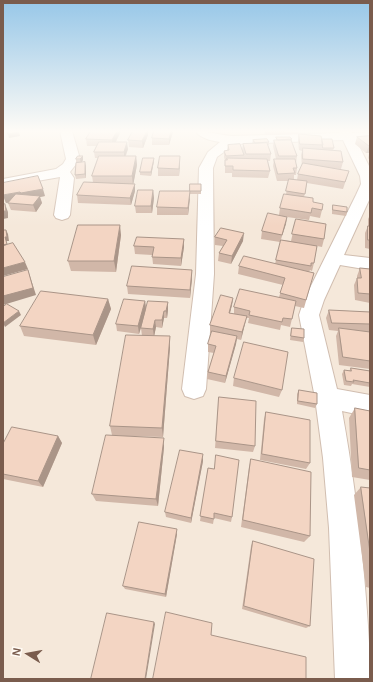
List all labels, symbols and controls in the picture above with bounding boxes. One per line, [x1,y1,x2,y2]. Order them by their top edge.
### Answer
north arrow [8,634,48,674]
text: N [10,647,23,657]

